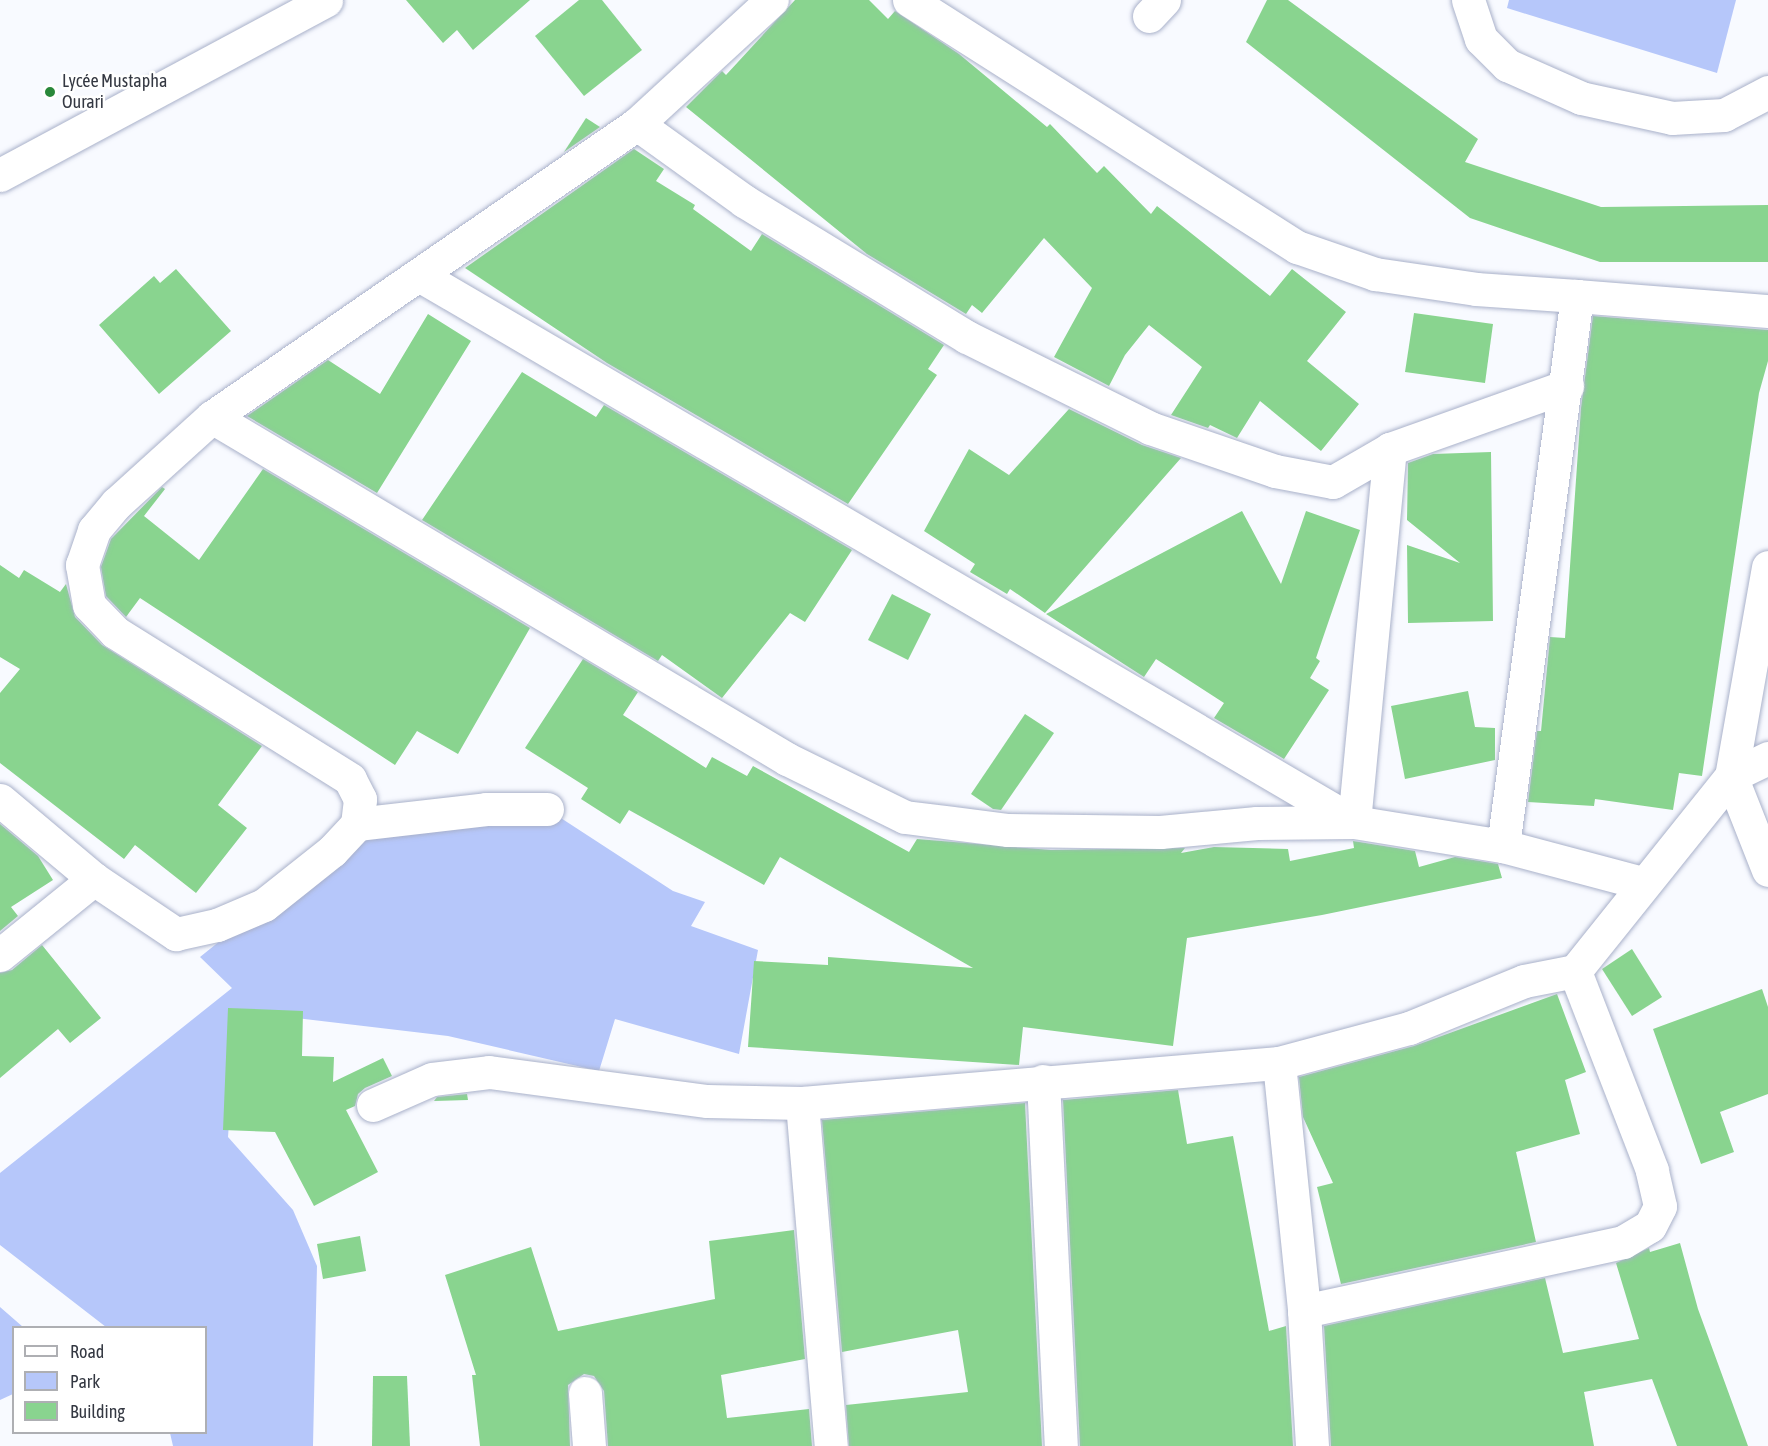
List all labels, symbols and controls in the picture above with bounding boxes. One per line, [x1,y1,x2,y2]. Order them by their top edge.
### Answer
place label: Lycée Mustapha Ourari [62,71,167,113]
marker: Lycée Mustapha Ourari [43,85,57,99]
legend [12,1326,207,1434]
text: Road [70,1341,104,1362]
text: Park [70,1371,100,1392]
text: Building [70,1401,125,1422]

